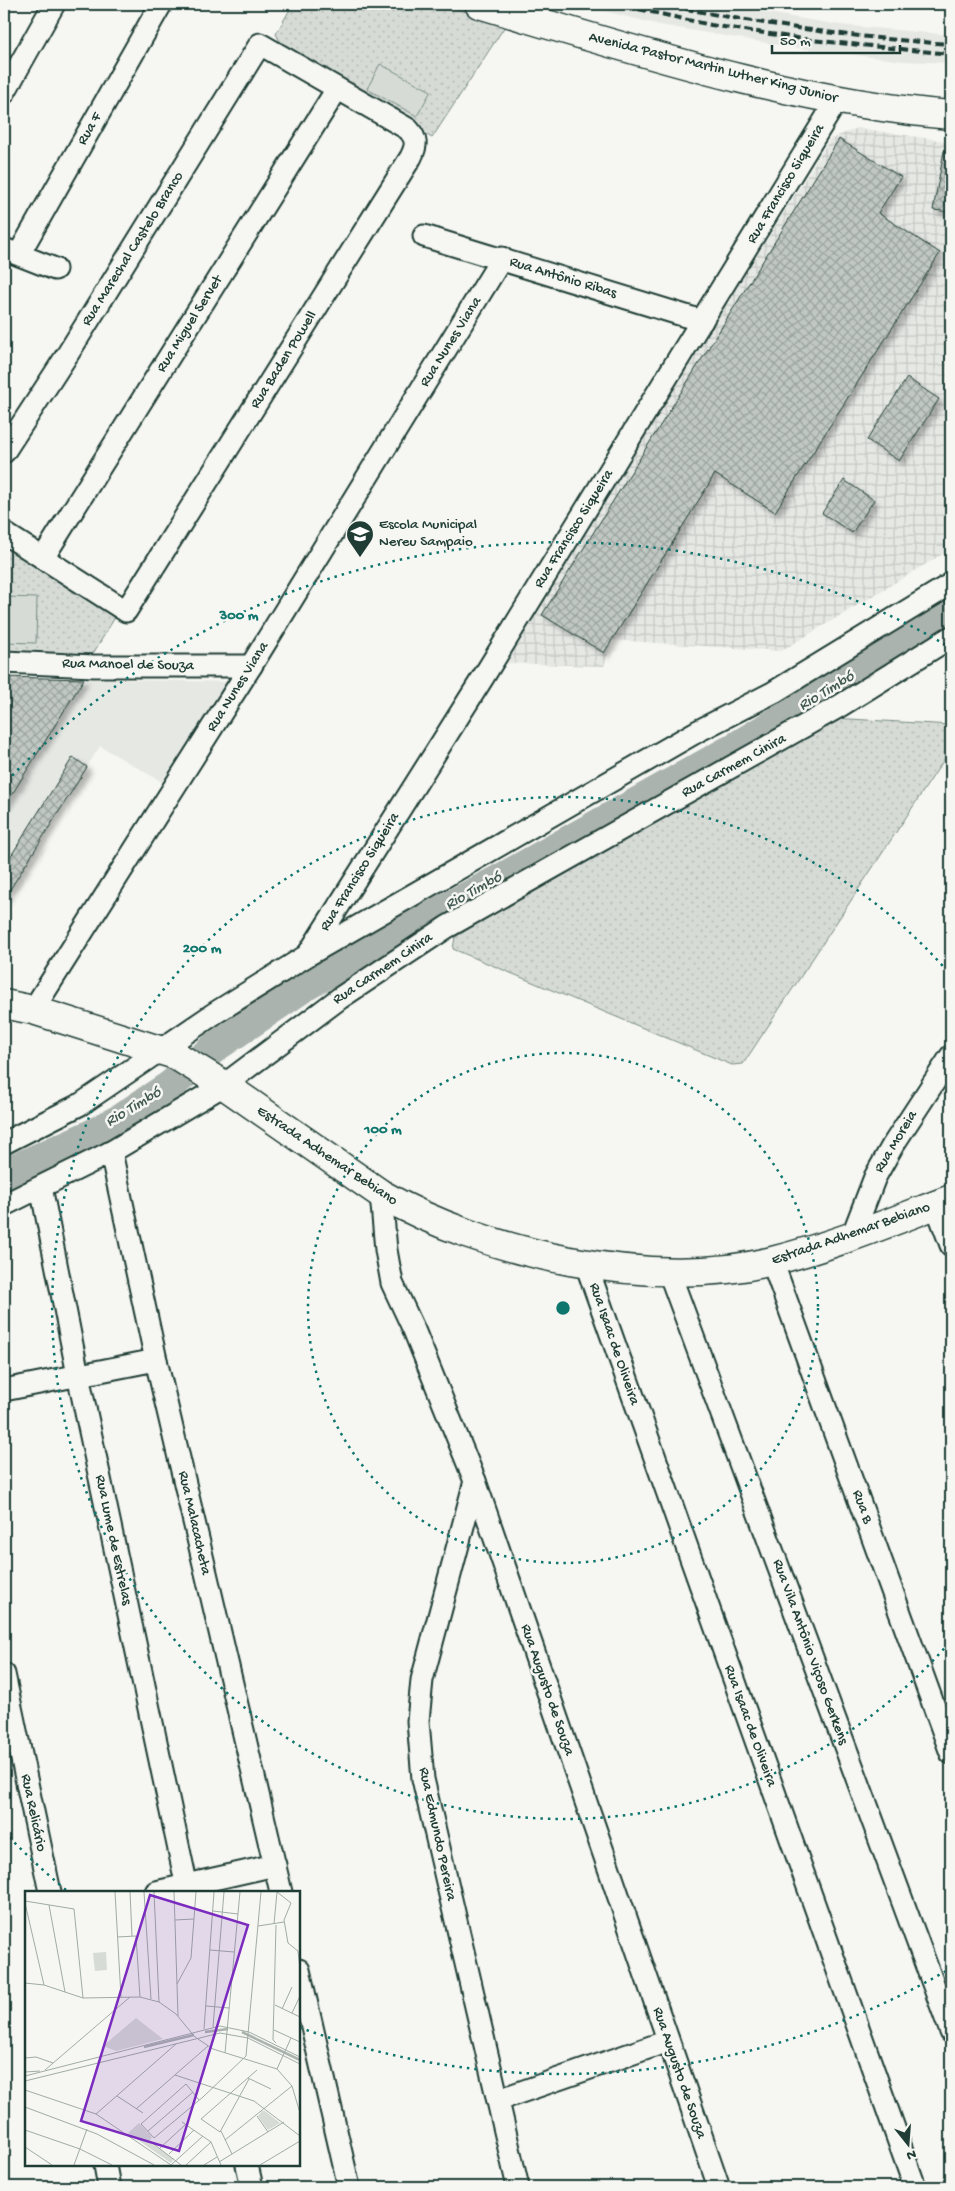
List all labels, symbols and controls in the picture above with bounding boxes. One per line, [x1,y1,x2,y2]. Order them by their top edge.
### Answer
scale bar [772,22,900,54]
street label: Avenida Pastor Martin Luther King Junior [587,28,841,108]
text: 50 m [780,33,811,51]
street label: Rua F [74,108,107,148]
street label: Rua Francisco Siqueira [743,120,829,247]
street label: Rua Marechal Castelo Branco [78,168,188,330]
street label: Rua Antônio Ribas [507,253,619,303]
street label: Rua Miguel Servet [153,271,228,376]
street label: Rua Nunes Viana [416,293,486,390]
street label: Rua Baden Powell [247,308,321,412]
street label: Rua Francisco Siqueira [530,466,618,592]
place label: Escola Municipal Nereu Sampaio [379,516,477,551]
school or university icon: Escola Municipal Nereu Sampaio [345,519,375,558]
text: 300 m [218,607,259,625]
street label: Rua Nunes Viana [203,638,273,735]
street label: Rua Manoel de Souza [62,655,195,675]
water label: Rio Timbó [796,668,859,716]
street label: Rua Carmem Cinira [679,730,790,802]
street label: Rua Francisco Siqueira [316,809,404,935]
water label: Rio Timbó [442,868,506,915]
street label: Rua Carmem Cinira [330,929,437,1009]
text: 200 m [183,940,222,958]
water label: Rio Timbó [103,1084,166,1132]
street label: Estrada Adhemar Bebiano [253,1102,401,1210]
street label: Rua Moreia [870,1107,922,1176]
text: 100 m [363,1121,402,1139]
street label: Estrada Adhemar Bebiano [769,1198,933,1270]
street label: Rua Isaac de Oliveira [585,1280,644,1408]
centre of rings [554,1299,572,1317]
street label: Rua Malacacheta [173,1469,215,1577]
street label: Rua Lume de Estrelas [90,1473,136,1607]
street label: Rua B [848,1488,876,1527]
street label: Rua Vila Antônio Viçoso Gerkens [768,1557,852,1748]
street label: Rua Augusto de Souza [516,1622,578,1759]
street label: Rua Isaac de Oliveira [720,1663,781,1790]
street label: Rua Edmundo Pereira [414,1766,460,1903]
street label: Rua Relicário [16,1773,50,1854]
inset map [25,1891,300,2166]
street label: Rua Augusto de Souza [648,2005,710,2142]
north arrow [882,2118,932,2168]
text: N [904,2145,918,2164]

